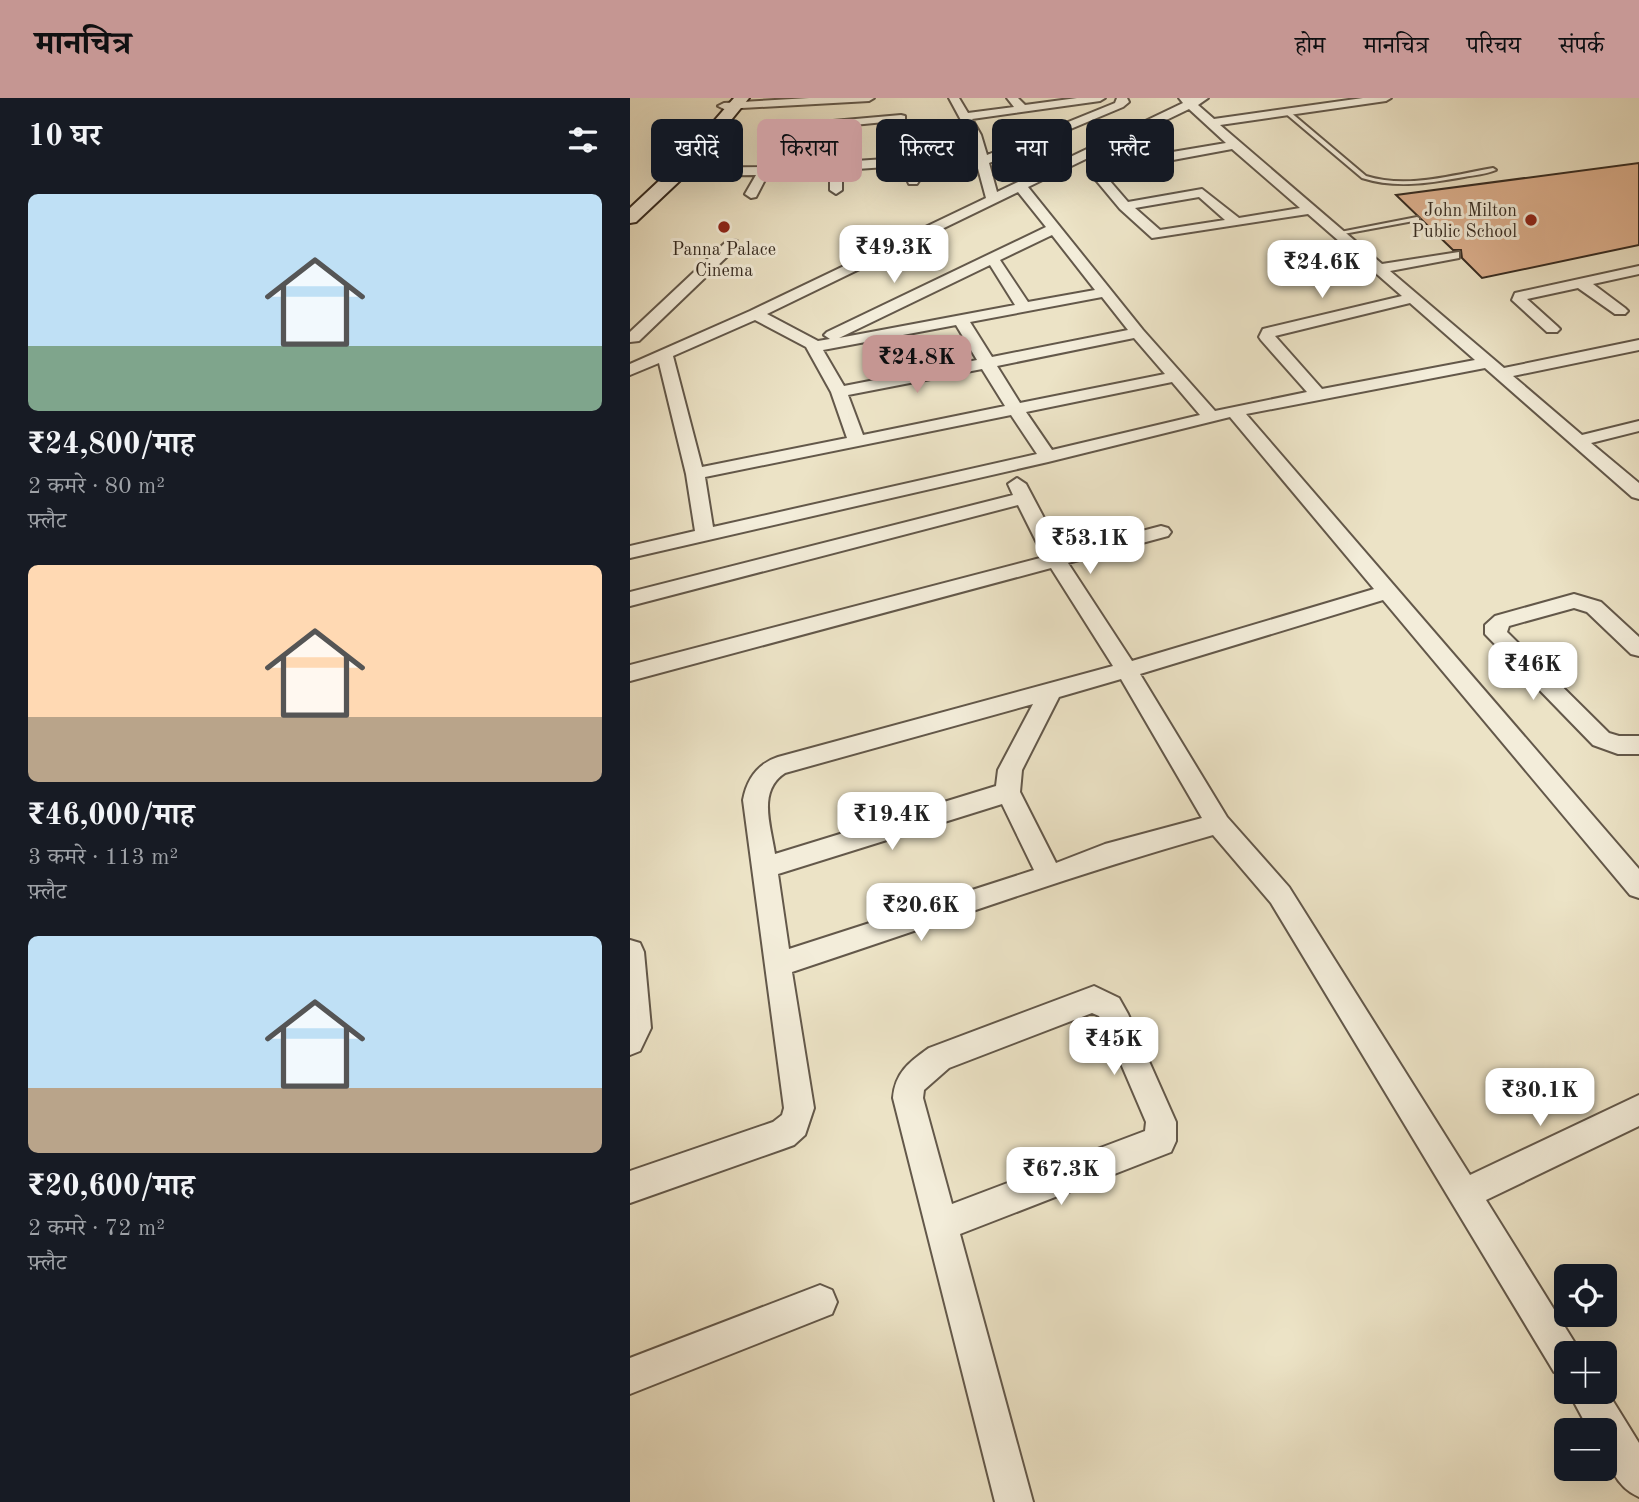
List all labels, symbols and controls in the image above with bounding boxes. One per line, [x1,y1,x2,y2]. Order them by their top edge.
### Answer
text: मानचित्र [35,29,131,62]
text: होम [1295,35,1325,59]
text: मानचित्र [1363,35,1429,59]
text: परिचय [1467,35,1521,59]
text: संपर्क [1559,35,1604,59]
chip: खरीदें [651,119,743,182]
chip: किराया [757,119,862,182]
chip: फ़िल्टर [876,119,978,182]
chip: नया [992,119,1072,182]
chip: फ़्लैट [1086,119,1174,182]
icon: filters [564,121,602,159]
text: 10 घर [28,122,101,152]
place label: John Milton Public School [1412,202,1517,241]
marker: John Milton Public School [1523,212,1539,228]
marker: Panna Palace Cinema [716,219,732,235]
pin: ₹49.3K [837,226,951,285]
text: ₹49.3K [855,236,933,259]
icon: home [252,239,378,365]
pin: ₹24.6K [1265,240,1379,300]
place label: Panna Palace Cinema [672,241,776,280]
text: ₹24.6K [1283,251,1361,274]
pin: ₹24.8K [860,336,974,395]
text: ₹24.8K [878,346,956,369]
text: ₹24,800/माह [28,430,194,460]
text: 2 कमरे · 80 m² [28,475,165,498]
text: फ़्लैट [28,510,66,533]
pin: ₹53.1K [1033,517,1147,576]
text: ₹53.1K [1051,527,1129,550]
icon: home [252,610,378,736]
pin: ₹46K [1492,642,1574,702]
text: ₹46K [1504,653,1562,676]
pin: ₹19.4K [835,792,949,852]
text: ₹46,000/माह [28,801,194,831]
text: ₹19.4K [853,803,931,826]
text: 3 कमरे · 113 m² [28,846,178,869]
text: फ़्लैट [28,881,66,904]
pin: ₹20.6K [864,884,978,943]
text: ₹20.6K [882,894,960,917]
icon: home [252,981,378,1107]
pin: ₹45K [1073,1018,1155,1077]
text: ₹45K [1085,1028,1143,1051]
pin: ₹30.1K [1483,1068,1597,1128]
text: ₹30.1K [1501,1079,1579,1102]
pin: ₹67.3K [1004,1148,1118,1207]
text: ₹67.3K [1022,1158,1100,1181]
text: ₹20,600/माह [28,1172,194,1202]
text: 2 कमरे · 72 m² [28,1217,165,1240]
text: फ़्लैट [28,1252,66,1275]
map controls [1554,1264,1617,1481]
button: locate [1554,1264,1617,1327]
button: + [1554,1341,1617,1404]
button: − [1554,1418,1617,1481]

